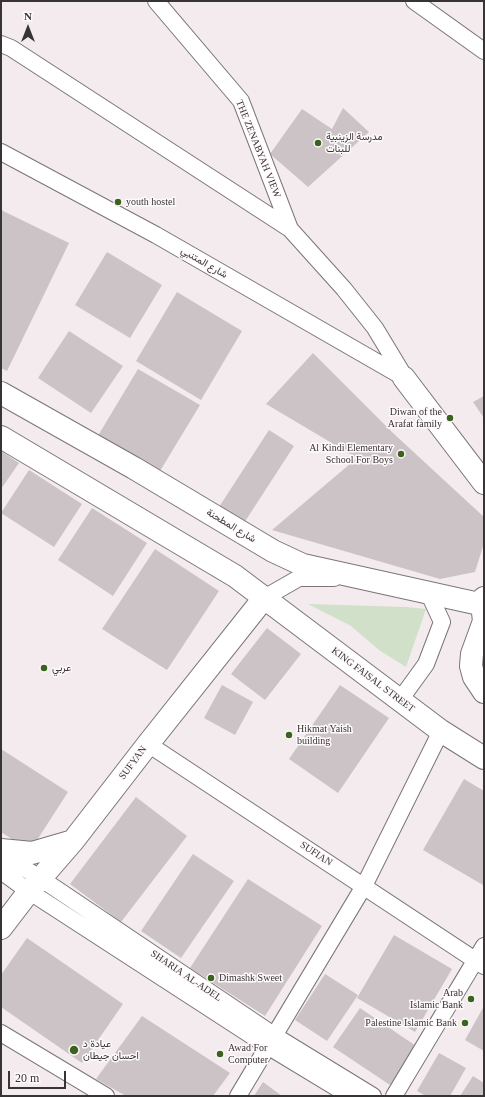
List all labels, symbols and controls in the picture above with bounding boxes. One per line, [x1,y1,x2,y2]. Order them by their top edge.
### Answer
north arrow [8,8,48,48]
text: N [24,10,32,22]
street label: THE ZENABYAH VIEW [233,98,283,200]
place label: مدرسة الزينبية للبنات [326,131,383,154]
marker: مدرسة الزينبية للبنات [313,138,323,148]
place label: youth hostel [126,196,175,208]
marker: youth hostel [113,197,123,207]
street label: شارع المتنبي [179,245,229,281]
place label: Diwan of the Arafat family [388,406,442,430]
marker: Diwan of the Arafat family [445,413,455,423]
place label: Al Kindi Elementary School For Boys [309,442,393,466]
marker: Al Kindi Elementary School For Boys [396,449,406,459]
street label: شارع المطحنة [204,507,258,545]
street label: KING FAISAL STREET [329,645,417,715]
place label: عربي [52,662,71,674]
marker: عربي [39,663,49,673]
place label: Hikmat Yaish building [297,723,352,746]
marker: Hikmat Yaish building [284,730,294,740]
street label: SUFYAN [117,744,149,782]
street label: SUFIAN [298,839,334,869]
street label: SHARIA AL-ADEL [148,948,224,1004]
place label: Dimashk Sweet [219,972,282,984]
marker: Dimashk Sweet [206,973,216,983]
place label: Arab Islamic Bank [410,987,463,1010]
marker: Arab Islamic Bank [466,994,476,1004]
place label: Palestine Islamic Bank [365,1017,457,1029]
marker: Palestine Islamic Bank [460,1018,470,1028]
place label: عيادة د احسان جيطان [83,1038,139,1062]
place label: Awad For Computer [228,1042,268,1066]
marker: عيادة د احسان جيطان [68,1044,80,1056]
marker: Awad For Computer [215,1049,225,1059]
scale bar [10,1063,68,1089]
text: 20 m [15,1071,39,1085]

